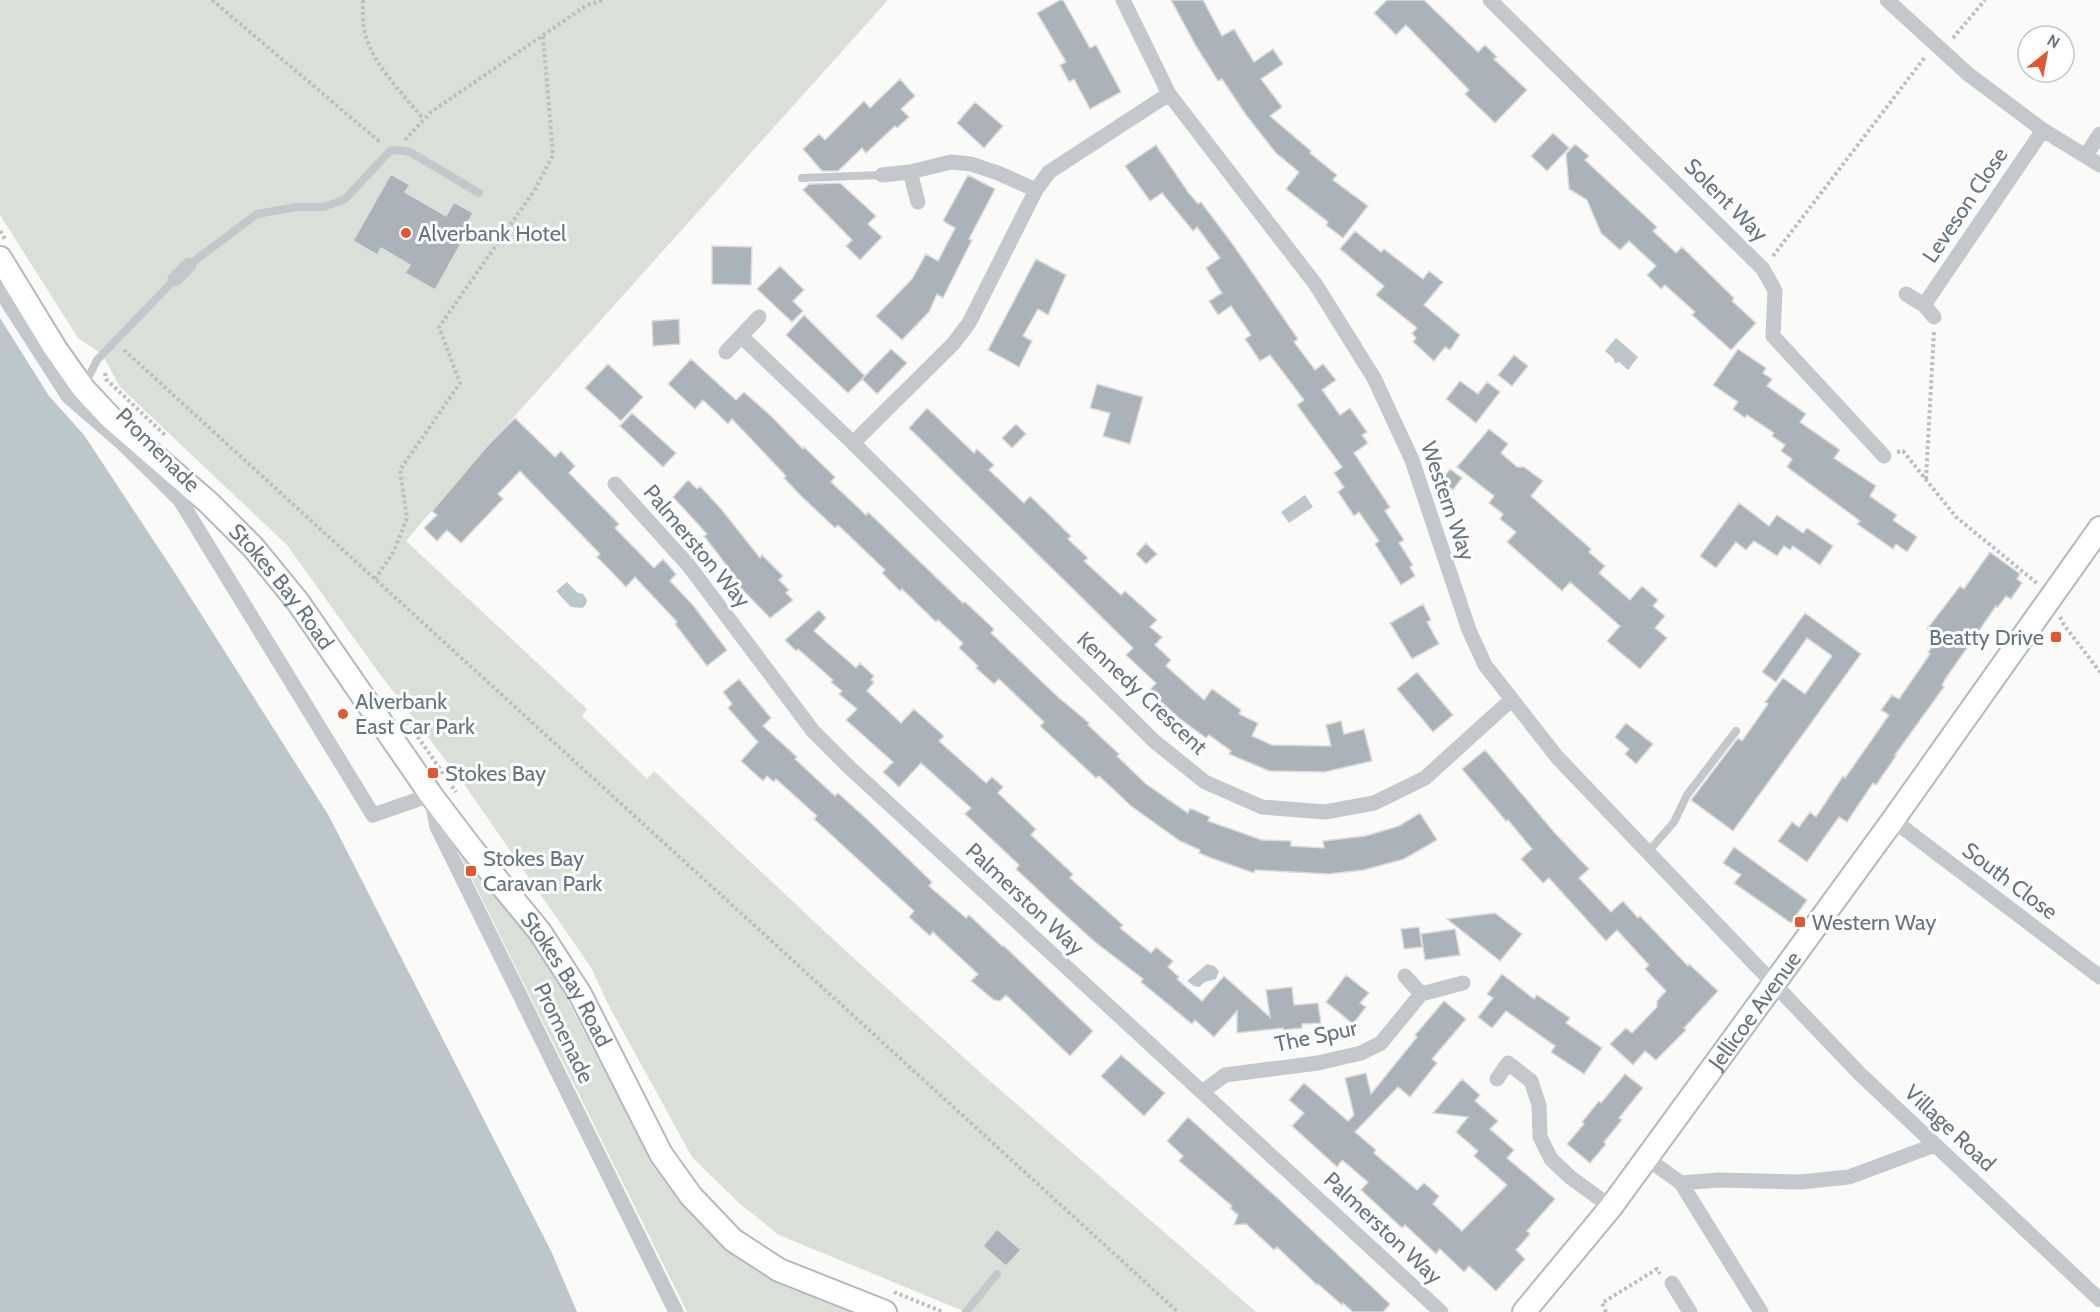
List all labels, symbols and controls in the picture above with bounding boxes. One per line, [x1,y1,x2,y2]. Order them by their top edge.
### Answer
north arrow [2016,24,2076,84]
text: N [2044,31,2063,53]
street label: Leveson Close [1916,142,2014,268]
street label: Solent Way [1679,153,1773,247]
place label: Alverbank Hotel [418,220,567,247]
marker: Alverbank Hotel [399,226,413,240]
street label: Promenade [110,402,206,498]
street label: Western Way [1415,438,1481,564]
street label: Palmerston Way [638,479,756,613]
street label: Stokes Bay Road [224,518,340,655]
place label: Beatty Drive [1929,624,2044,651]
street label: Kennedy Crescent [1071,626,1213,761]
marker: Beatty Drive [2049,630,2063,644]
place label: Alverbank East Car Park [355,688,475,740]
marker: Alverbank East Car Park [336,707,350,721]
place label: Stokes Bay [445,760,546,787]
marker: Stokes Bay [426,766,440,780]
street label: Palmerston Way [960,837,1090,961]
street label: South Close [1957,837,2063,925]
place label: Stokes Bay Caravan Park [483,845,602,897]
marker: Stokes Bay Caravan Park [464,864,478,878]
street label: Stokes Bay Road [515,906,618,1051]
place label: Western Way [1812,909,1936,936]
marker: Western Way [1793,915,1807,929]
street label: Jellicoe Avenue [1702,946,1807,1075]
street label: Promenade [528,979,600,1087]
street label: The Spur [1273,1014,1360,1058]
street label: Village Road [1899,1079,2001,1177]
street label: Palmerston Way [1318,1166,1448,1290]

